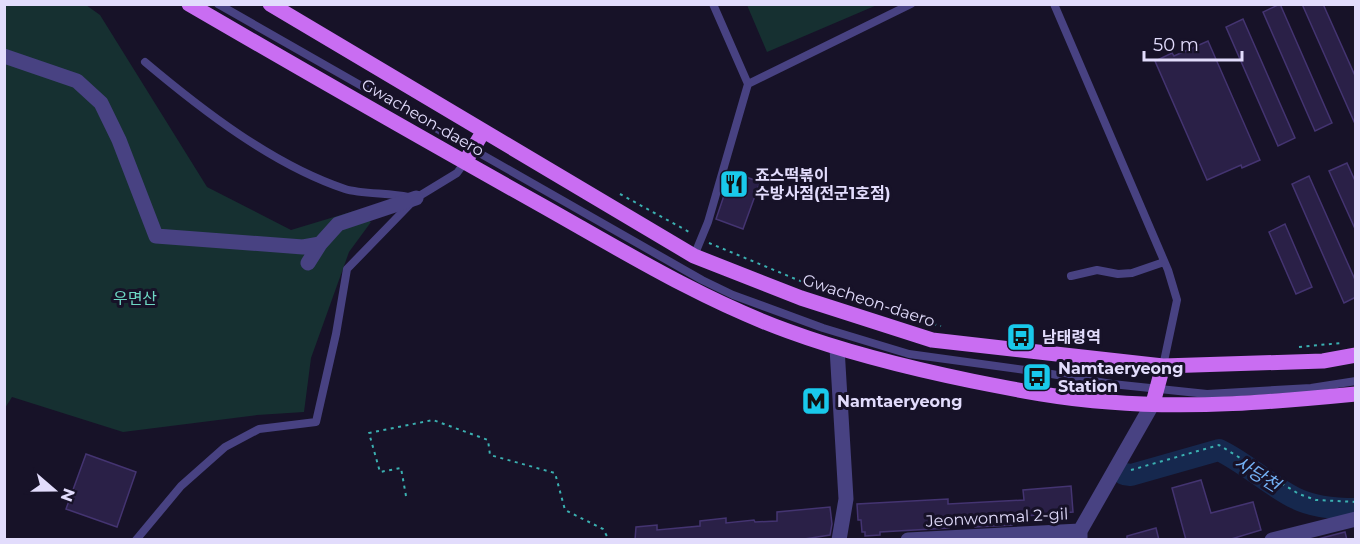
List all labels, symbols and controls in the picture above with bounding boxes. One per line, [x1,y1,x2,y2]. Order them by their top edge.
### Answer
scale bar [1144,24,1242,62]
text: 50 m [1153,34,1199,56]
street label: Gwacheon-daero [358,75,487,160]
place label: 죠스떡볶이 수방사점(전군1호점) [755,166,890,203]
restaurant icon: 죠스떡볶이 수방사점(전군1호점) [718,168,750,200]
street label: Gwacheon-daero [800,270,938,331]
park label: 우면산 [113,289,157,308]
bus stop icon: 남태령역 [1005,321,1037,353]
place label: 남태령역 [1042,328,1101,347]
place label: Namtaeryeong Station [1058,359,1183,396]
bus stop icon: Namtaeryeong Station [1021,361,1053,393]
metro station icon: Namtaeryeong [800,385,832,417]
place label: Namtaeryeong [837,392,962,411]
water label: 사당천 [1230,452,1286,498]
north arrow [24,460,84,520]
text: N [56,486,79,504]
street label: Jeonwonmal 2-gil [924,504,1069,531]

